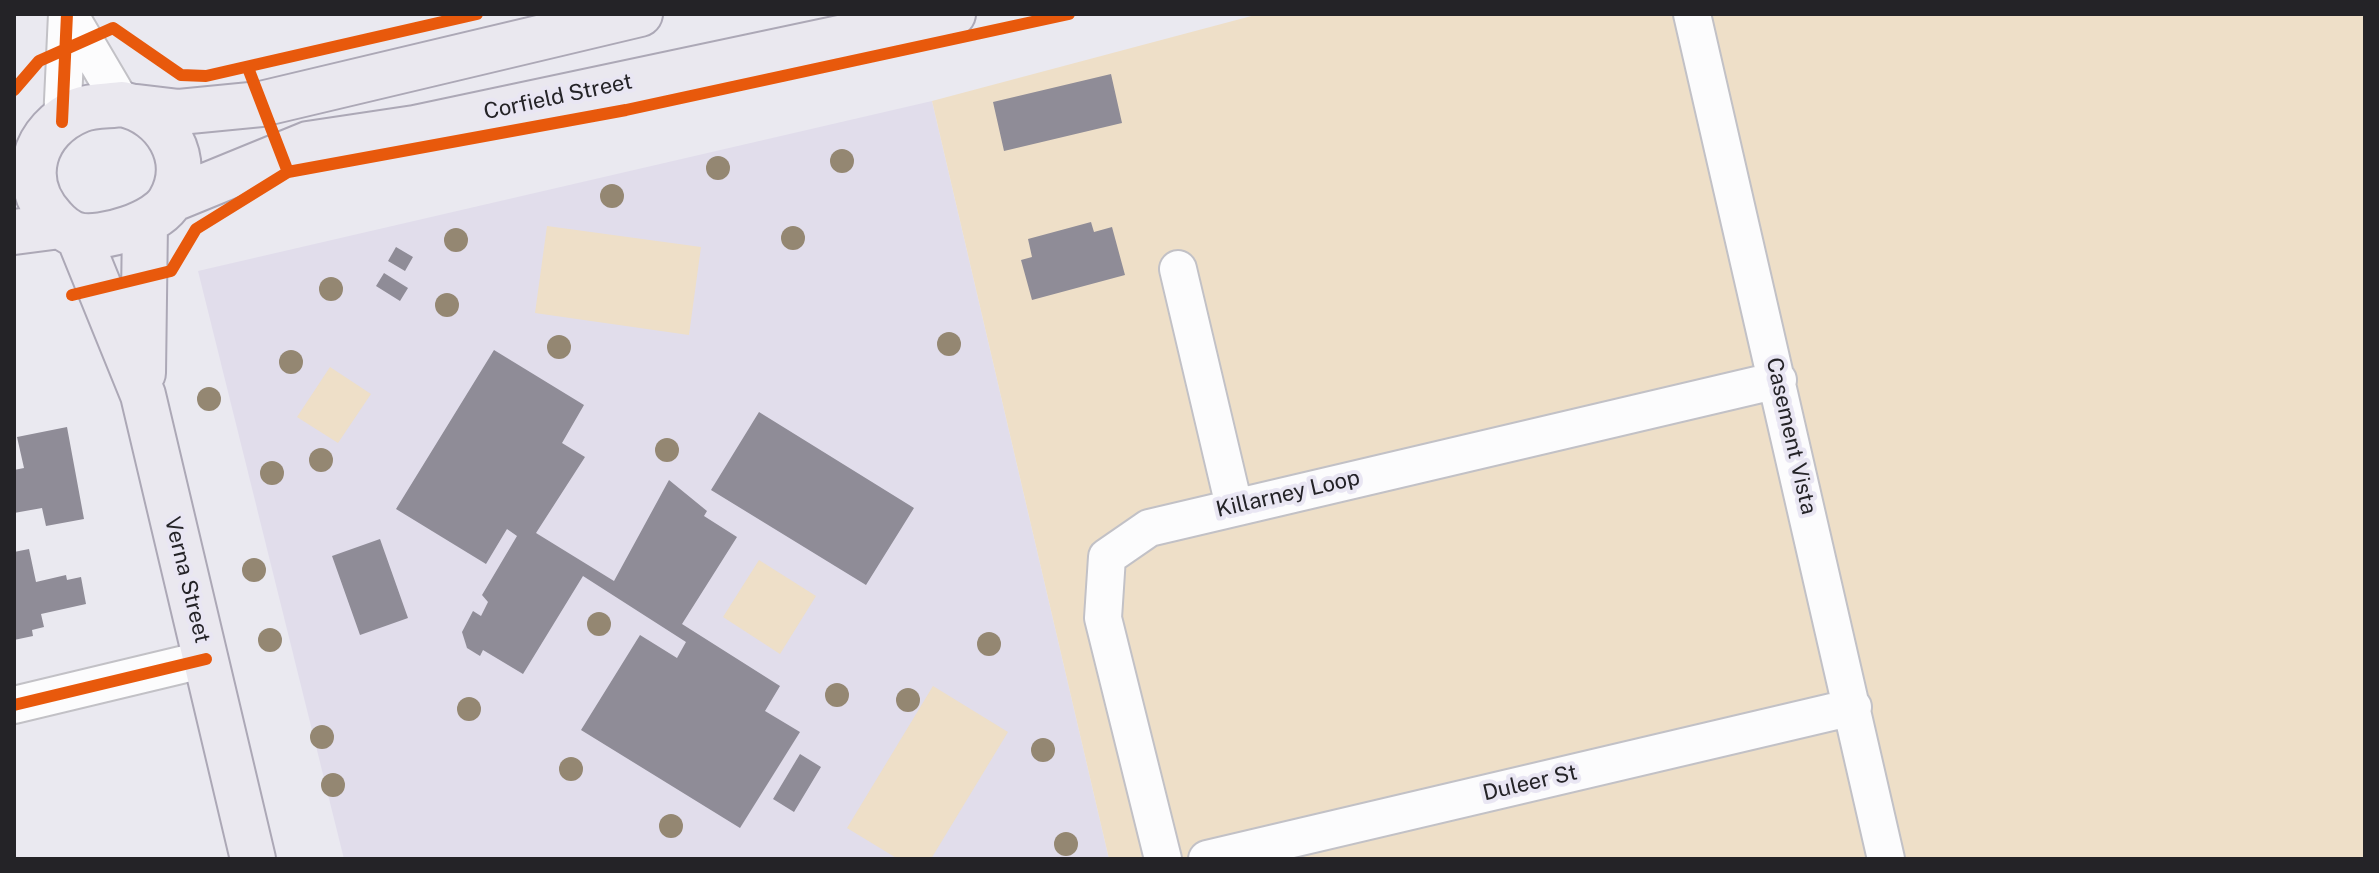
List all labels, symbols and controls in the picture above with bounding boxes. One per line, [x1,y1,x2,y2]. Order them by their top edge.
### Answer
street label: Corfield Street [481,68,635,126]
street label: Casement Vista [1760,355,1822,517]
street label: Killarney Loop [1214,465,1362,523]
street label: Verna Street [159,514,215,646]
street label: Duleer St [1480,759,1580,807]

